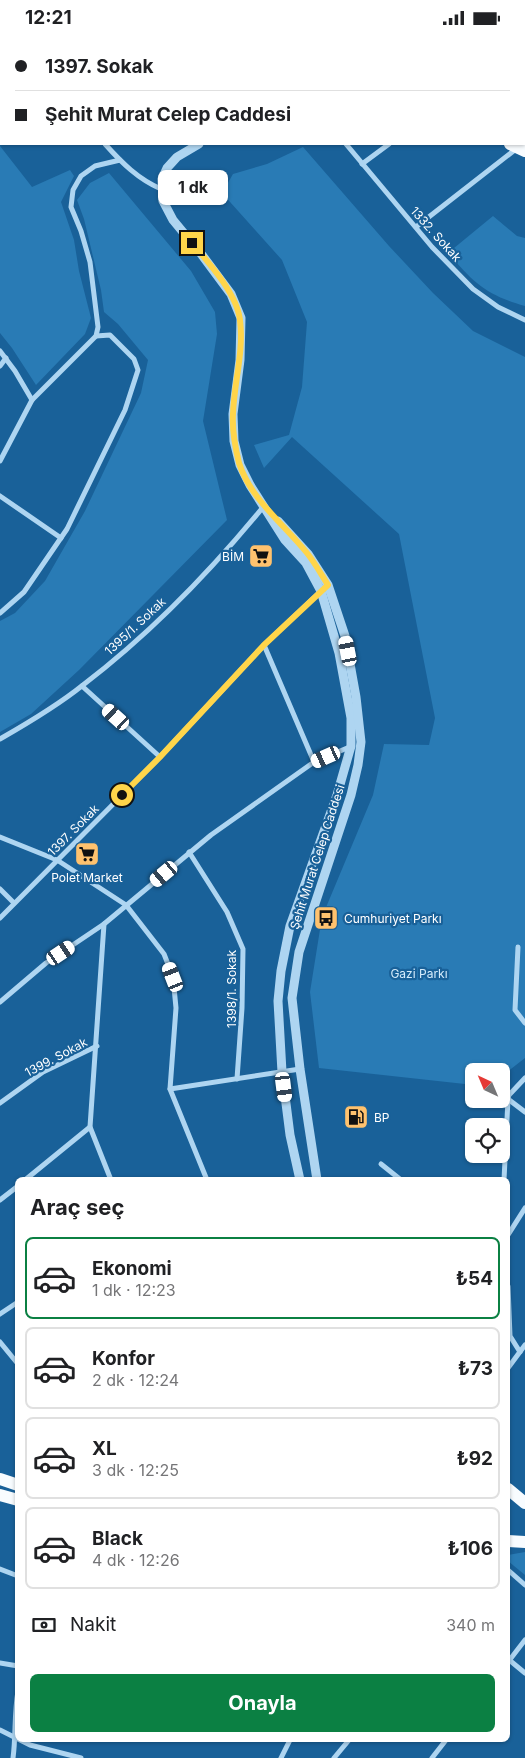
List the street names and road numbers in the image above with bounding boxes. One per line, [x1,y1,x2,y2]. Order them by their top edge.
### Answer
street label: 1332. Sokak [407,203,465,265]
street label: 1395/1. Sokak [101,594,169,658]
street label: Şehit Murat Celep Caddesi [286,783,348,931]
street label: 1397. Sokak [44,801,102,859]
street label: 1398/1. Sokak [224,950,239,1028]
street label: 1399. Sokak [22,1034,90,1080]

